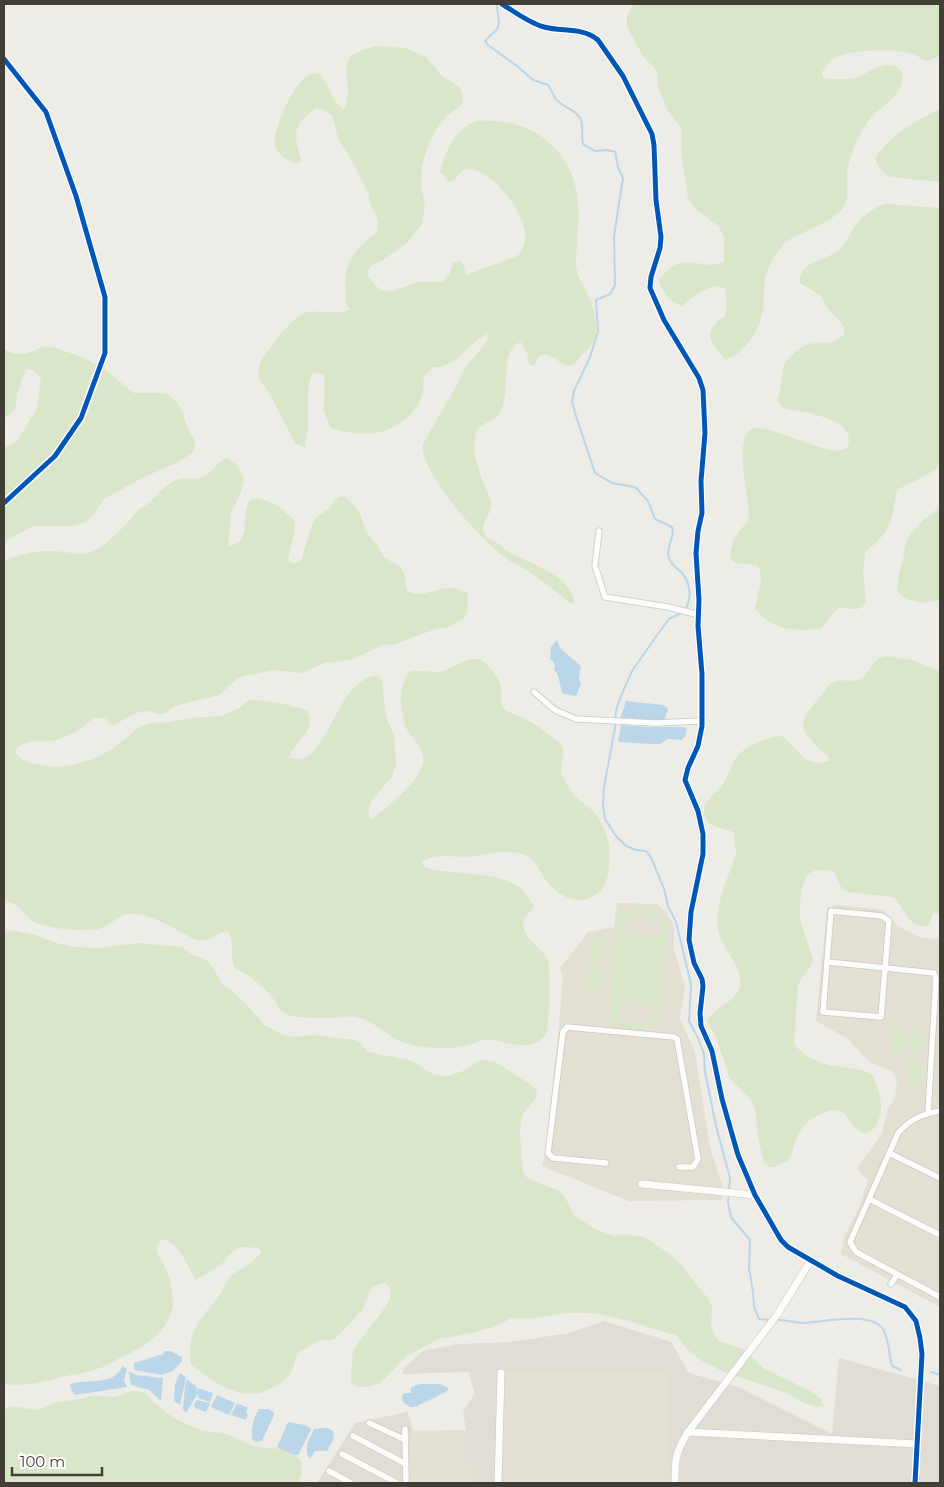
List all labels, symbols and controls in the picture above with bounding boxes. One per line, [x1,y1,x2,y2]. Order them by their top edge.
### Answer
scale bar [12,1444,102,1476]
text: 100 m [20,1452,65,1471]

